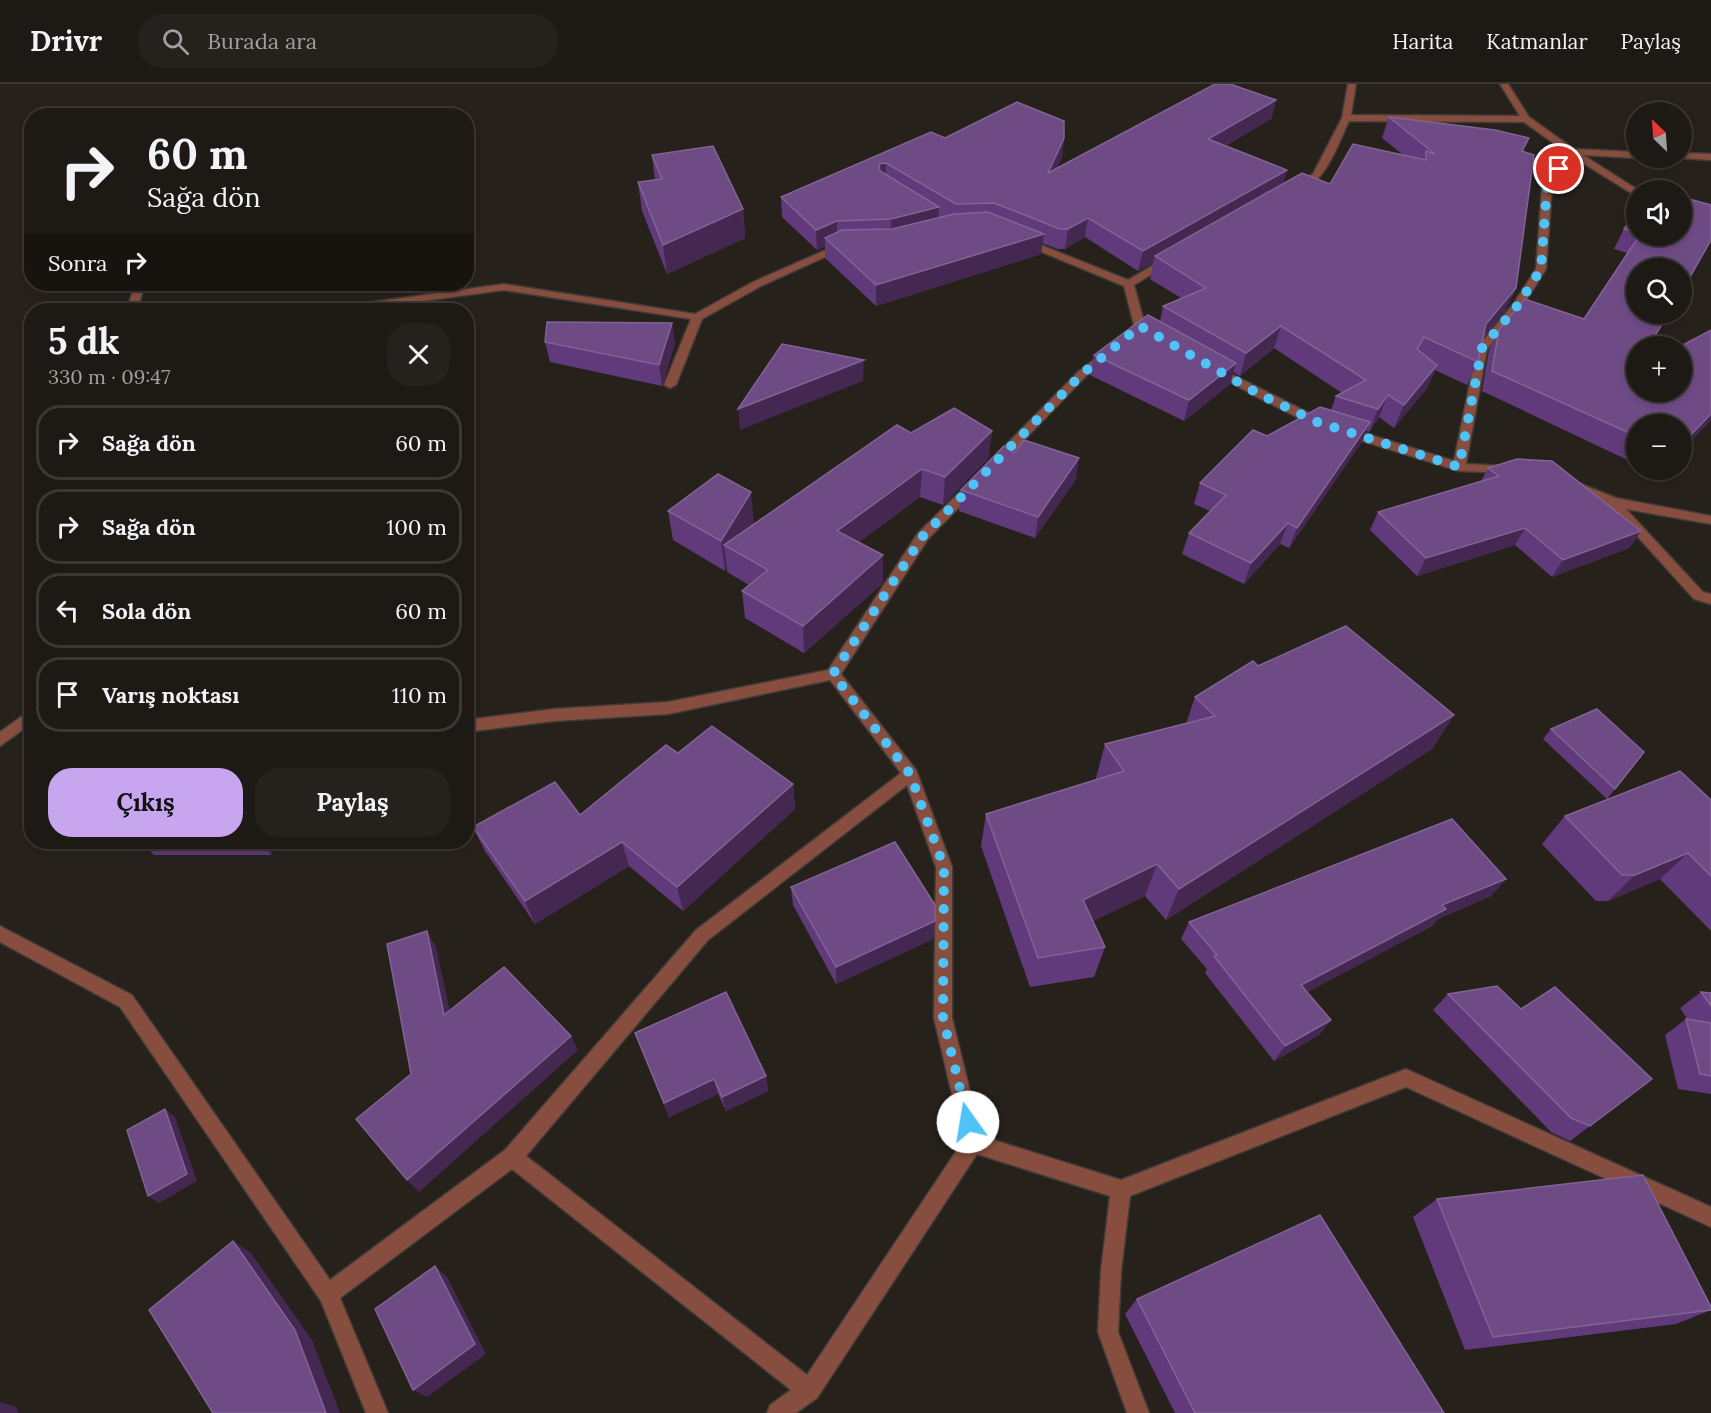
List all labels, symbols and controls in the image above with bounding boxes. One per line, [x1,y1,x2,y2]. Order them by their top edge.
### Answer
search box [138,14,558,68]
text: Drivr [30,23,102,59]
icon: search [159,25,192,58]
text: Burada ara [207,27,317,55]
text: Harita [1392,28,1453,55]
text: Katmanlar [1486,28,1588,55]
text: Paylaş [1621,28,1681,55]
north arrow [1626,102,1692,168]
map controls [1626,102,1692,480]
text: 60 m [147,127,248,181]
icon: right [48,132,126,210]
pin [1533,143,1584,194]
icon: arrive [1542,152,1575,185]
text: Sağa dön [147,180,261,214]
button: sound [1626,180,1692,246]
icon: right [119,246,152,279]
text: Sonra [48,249,107,277]
button: search [1626,258,1692,324]
text: 5 dk [48,318,120,364]
button: close [387,323,450,386]
button: + [1626,336,1692,402]
text: 330 m · 09:47 [48,364,170,389]
button: − [1626,414,1692,480]
icon: right [51,426,84,459]
text: Sağa dön [102,429,196,457]
text: 60 m [395,429,447,457]
icon: right [51,510,84,543]
text: Sağa dön [102,513,196,541]
text: 100 m [386,513,447,541]
icon: left [51,594,84,627]
text: Sola dön [102,597,191,625]
text: 60 m [395,597,447,625]
icon: arrive [51,678,84,711]
text: Varış noktası [102,681,239,709]
text: 110 m [392,681,447,709]
button: Çıkış [48,768,243,837]
button: Paylaş [255,768,450,837]
position arrow [936,1090,1000,1154]

